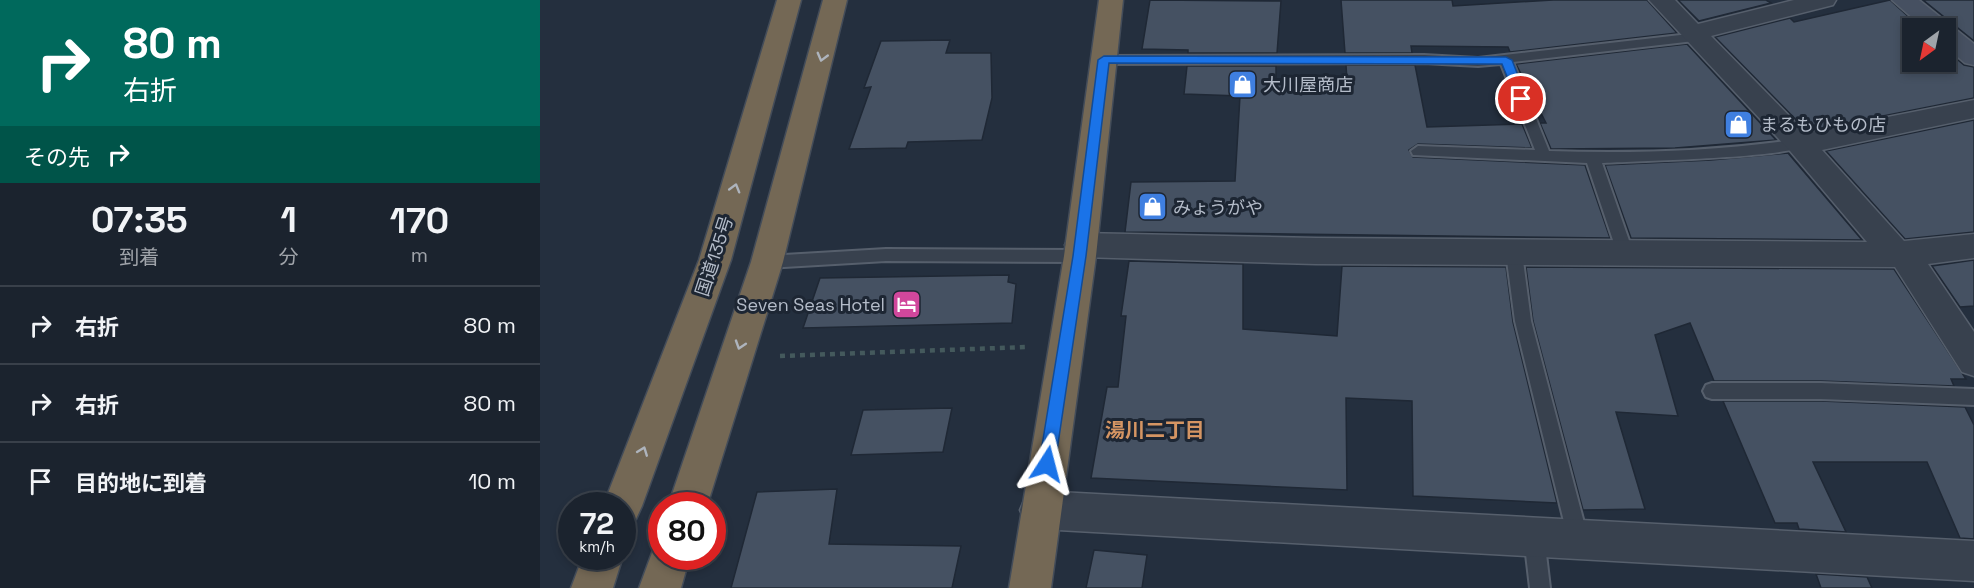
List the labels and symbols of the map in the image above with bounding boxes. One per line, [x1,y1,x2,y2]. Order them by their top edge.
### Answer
north arrow [1902,18,1956,72]
one-way arrow [816,52,829,62]
shop icon: 大川屋商店 [1226,68,1258,100]
place label: 大川屋商店 [1263,73,1353,96]
pin [1495,73,1546,124]
shop icon: まるもひもの店 [1723,108,1755,140]
place label: まるもひもの店 [1760,113,1886,136]
one-way arrow [728,183,741,193]
shop icon: みょうがや [1136,191,1168,223]
place label: みょうがや [1173,196,1263,219]
street label: 国道135号 [690,213,738,299]
hotel icon: Seven Seas Hotel [890,288,922,320]
place label: Seven Seas Hotel [736,293,885,316]
one-way arrow [734,339,747,350]
district label: 湯川二丁目 [1105,417,1205,443]
position arrow [1015,432,1079,496]
one-way arrow [636,446,648,457]
speed limit sign: 80 [648,492,726,570]

